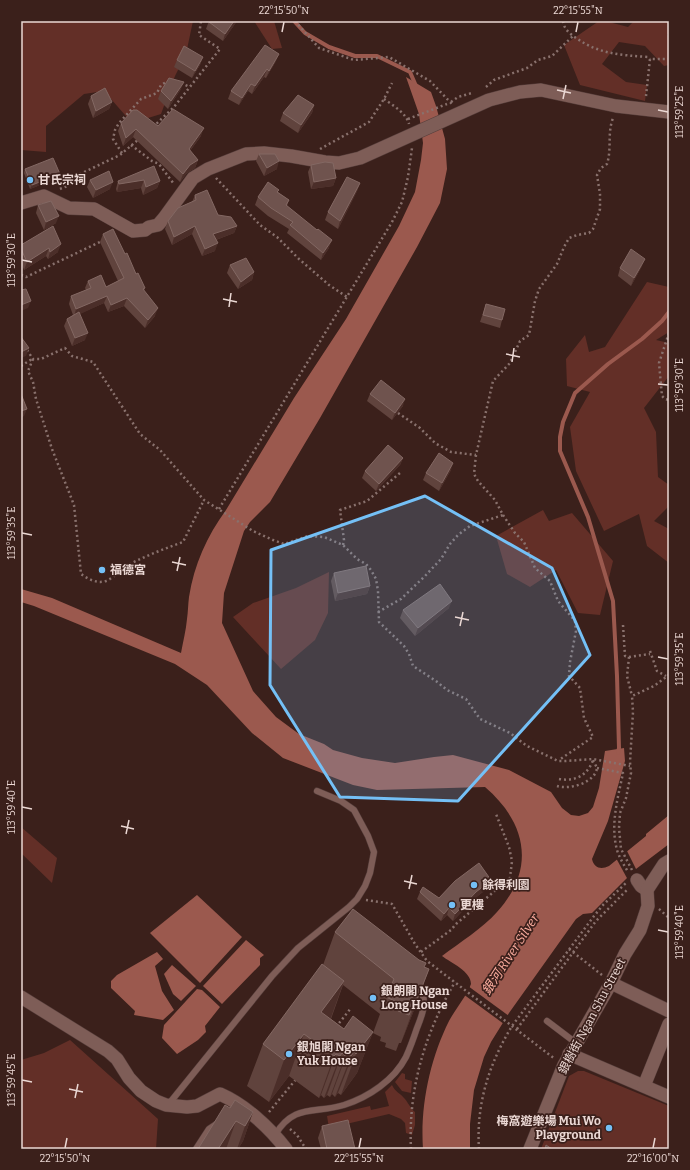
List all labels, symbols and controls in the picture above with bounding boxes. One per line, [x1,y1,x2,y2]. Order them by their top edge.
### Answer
text: 22°15'50"N [259,5,309,17]
text: 22°15'55"N [553,5,603,17]
text: 113°59'25"E [674,86,686,138]
place label: 甘氏宗祠 [38,173,86,187]
marker: 甘氏宗祠 [25,175,35,185]
text: 113°59'30"E [6,233,18,287]
text: 113°59'30"E [674,358,686,412]
text: 113°59'35"E [6,507,18,559]
place label: 福德宮 [110,563,146,577]
marker: 福德宮 [97,565,107,575]
text: 113°59'35"E [674,633,686,685]
text: 113°59'40"E [6,780,18,834]
place label: 餘得利園 [482,878,530,892]
marker: 餘得利園 [469,880,479,890]
place label: 更樓 [460,898,484,912]
marker: 更樓 [447,900,457,910]
text: 113°59'40"E [674,905,686,959]
water label: 銀河 River Silver [479,911,542,997]
street label: 銀樹街 Ngan Shu Street [555,955,629,1076]
place label: 銀朗閣 Ngan Long House [381,984,450,1012]
marker: 銀朗閣 Ngan Long House [368,993,378,1003]
place label: 銀旭閣 Ngan Yuk House [297,1040,366,1068]
marker: 銀旭閣 Ngan Yuk House [284,1049,294,1059]
text: 113°59'45"E [6,1054,18,1106]
place label: 梅窩遊樂場 Mui Wo Playground [496,1114,602,1142]
marker: 梅窩遊樂場 Mui Wo Playground [604,1123,614,1133]
text: 22°15'50"N [40,1153,90,1165]
text: 22°15'55"N [334,1153,384,1165]
text: 22°16'00"N [627,1153,679,1165]

